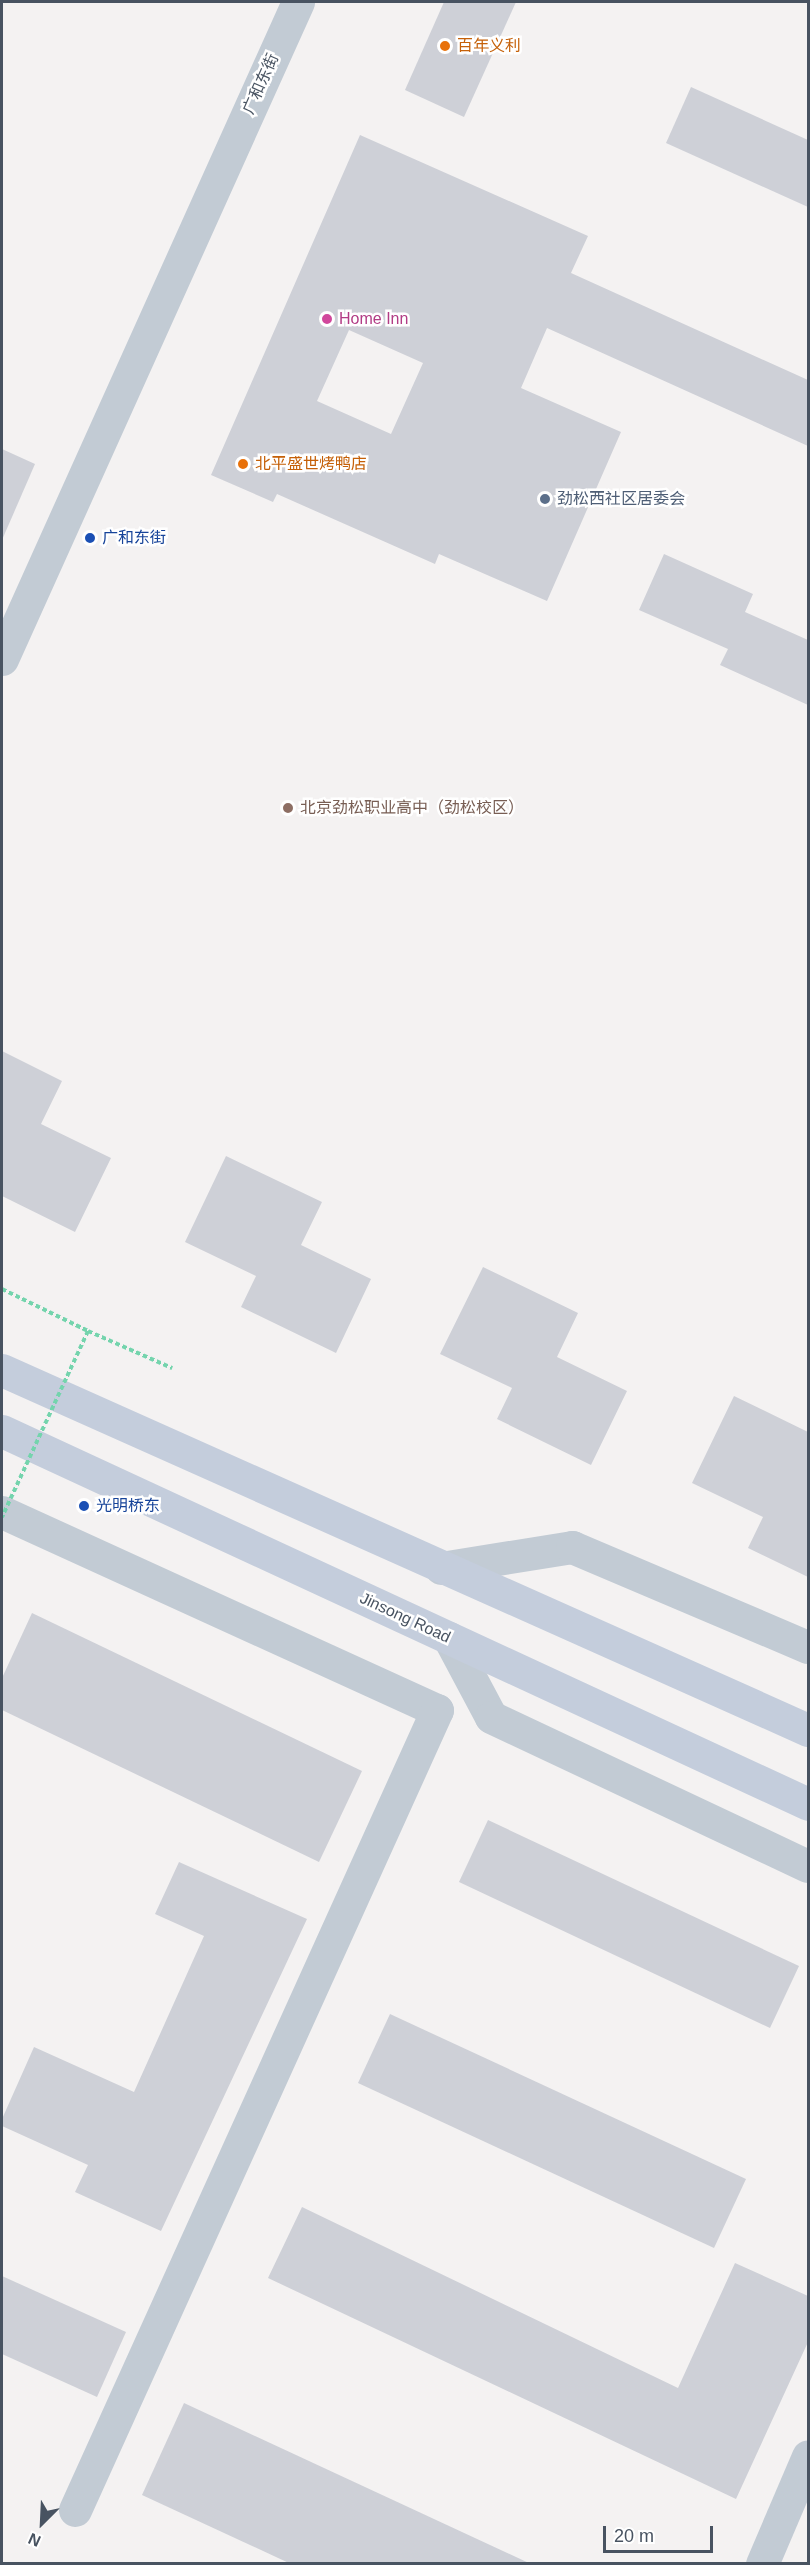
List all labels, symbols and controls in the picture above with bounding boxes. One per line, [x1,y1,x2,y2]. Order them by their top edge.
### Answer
place label: 百年义利 [457,36,521,56]
marker: 百年义利 [438,39,452,53]
street label: 广和东街 [239,51,283,117]
place label: Home Inn [339,309,408,329]
marker: Home Inn [320,312,334,326]
place label: 北平盛世烤鸭店 [255,454,367,474]
marker: 北平盛世烤鸭店 [236,457,250,471]
place label: 劲松西社区居委会 [557,489,685,509]
marker: 劲松西社区居委会 [538,492,552,506]
place label: 广和东街 [102,528,166,548]
marker: 广和东街 [83,531,97,545]
place label: 北京劲松职业高中（劲松校区） [300,798,524,818]
marker: 北京劲松职业高中（劲松校区） [281,801,295,815]
place label: 光明桥东 [96,1496,160,1516]
marker: 光明桥东 [77,1499,91,1513]
street label: Jinsong Road [357,1589,453,1647]
north arrow [12,2493,72,2553]
scale bar [606,2514,716,2552]
text: 20 m [614,2526,654,2546]
text: N [26,2530,43,2550]

